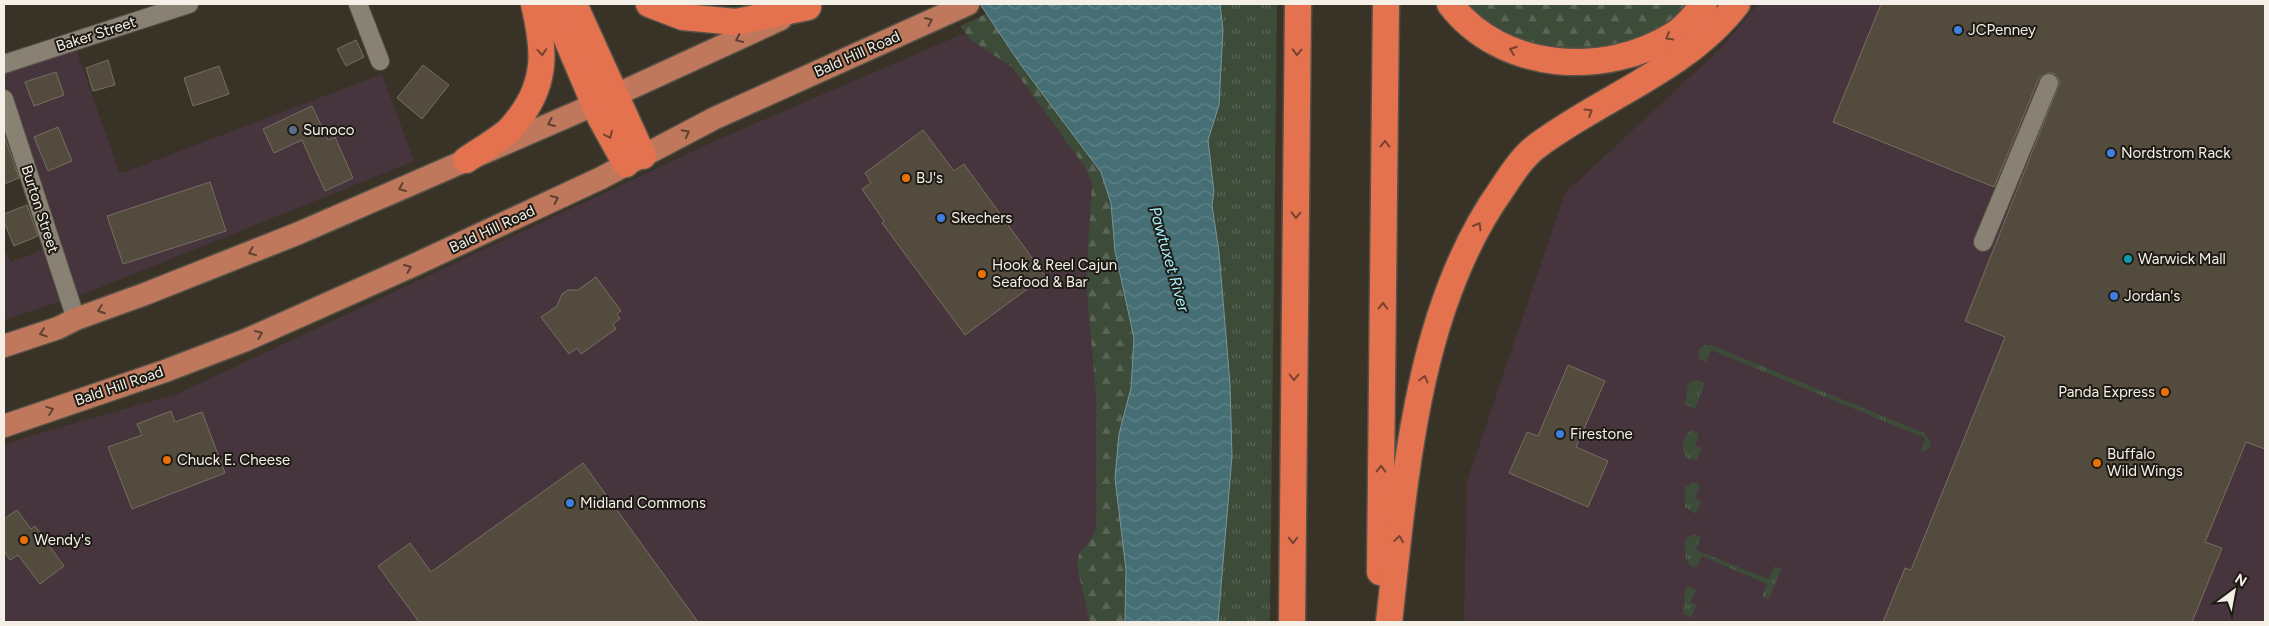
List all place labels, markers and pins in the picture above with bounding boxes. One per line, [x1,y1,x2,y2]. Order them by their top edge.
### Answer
place label: JCPenney [1968,21,2036,39]
marker: JCPenney [1952,24,1964,36]
place label: Sunoco [303,121,355,139]
marker: Sunoco [287,124,299,136]
place label: Nordstrom Rack [2121,144,2231,162]
marker: Nordstrom Rack [2105,147,2117,159]
place label: BJ's [916,169,943,187]
marker: BJ's [900,172,912,184]
place label: Skechers [951,209,1012,227]
marker: Skechers [935,212,947,224]
place label: Warwick Mall [2138,250,2226,268]
marker: Warwick Mall [2122,253,2134,265]
place label: Hook & Reel Cajun Seafood & Bar [992,256,1117,291]
marker: Hook & Reel Cajun Seafood & Bar [976,268,988,280]
place label: Jordan's [2124,287,2180,305]
marker: Jordan's [2108,290,2120,302]
place label: Panda Express [2058,383,2155,401]
marker: Panda Express [2159,386,2171,398]
place label: Firestone [1570,425,1633,443]
marker: Firestone [1554,428,1566,440]
place label: Buffalo Wild Wings [2107,445,2183,480]
place label: Chuck E. Cheese [177,451,290,469]
marker: Chuck E. Cheese [161,454,173,466]
marker: Buffalo Wild Wings [2091,457,2103,469]
place label: Midland Commons [580,494,706,512]
marker: Midland Commons [564,497,576,509]
place label: Wendy's [34,531,91,549]
marker: Wendy's [18,534,30,546]

